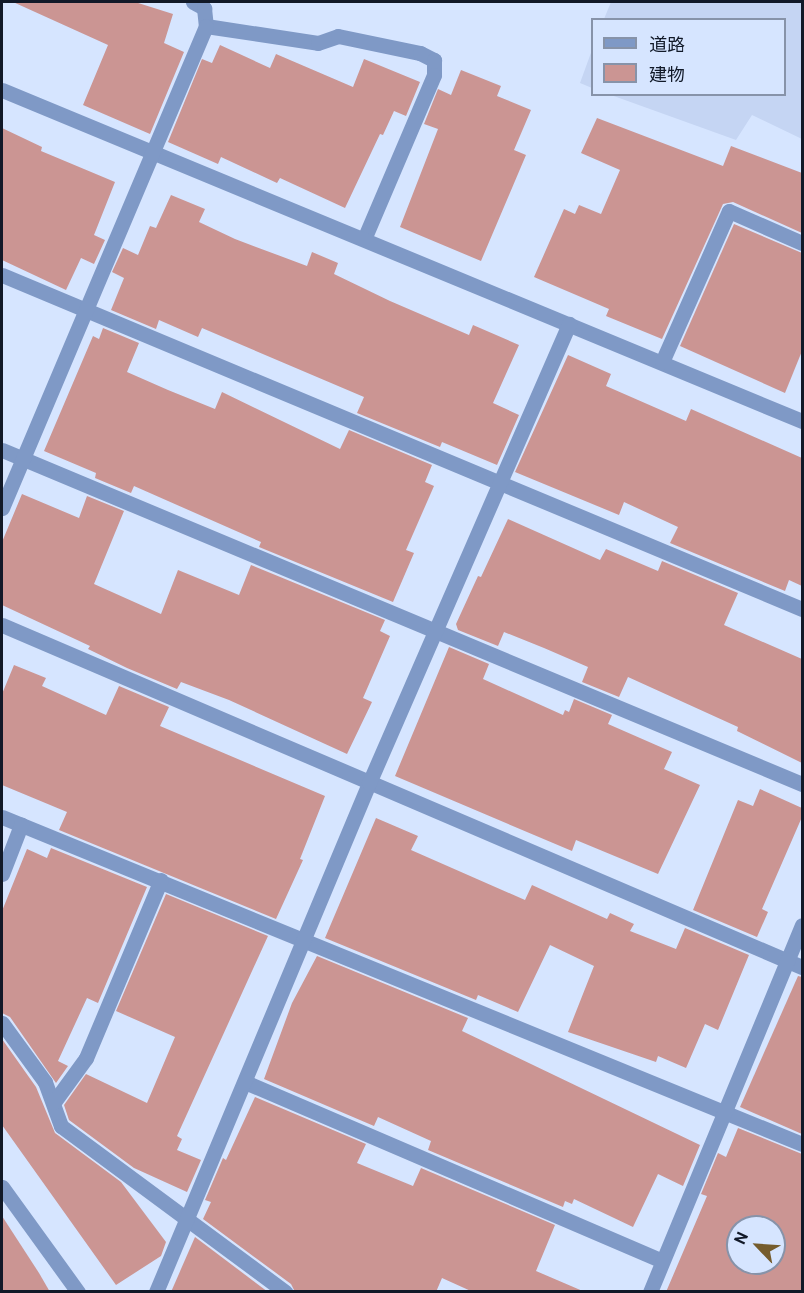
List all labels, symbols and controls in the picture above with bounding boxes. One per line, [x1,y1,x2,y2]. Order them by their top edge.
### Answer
legend [591,18,786,96]
text: 道路 [649,34,685,55]
text: 建物 [649,64,685,85]
north arrow [726,1215,786,1275]
text: N [730,1229,752,1247]

